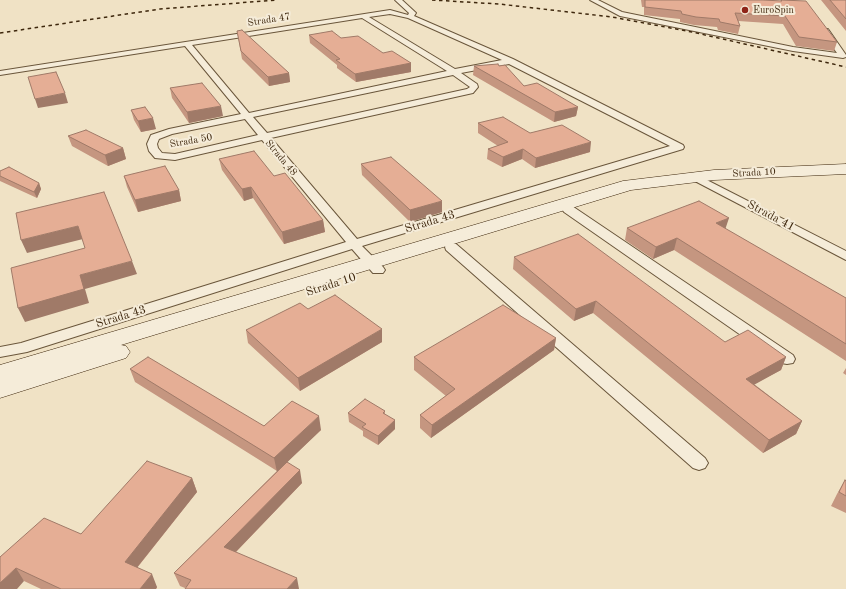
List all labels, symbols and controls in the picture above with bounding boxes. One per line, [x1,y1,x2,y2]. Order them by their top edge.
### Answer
place label: EuroSpin [753,4,794,16]
marker: EuroSpin [740,5,750,15]
street label: Strada 47 [247,11,291,29]
street label: Strada 50 [169,131,213,151]
street label: Strada 48 [262,138,300,178]
street label: Strada 10 [732,166,776,180]
street label: Strada 41 [745,197,797,235]
street label: Strada 43 [403,208,457,236]
street label: Strada 10 [304,270,358,300]
street label: Strada 43 [94,303,148,331]

